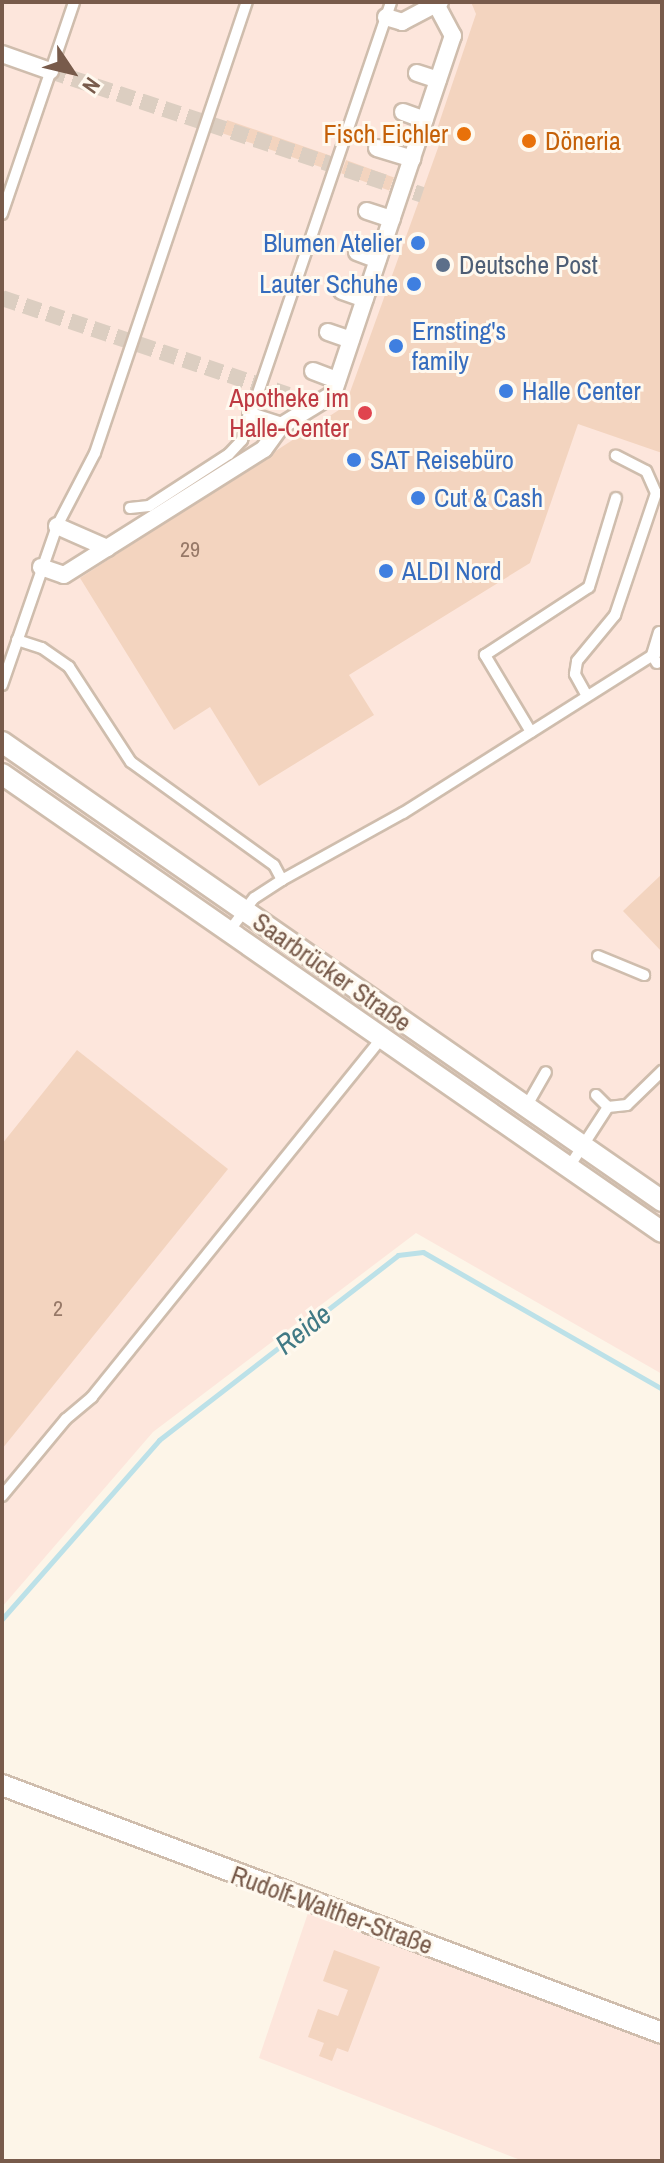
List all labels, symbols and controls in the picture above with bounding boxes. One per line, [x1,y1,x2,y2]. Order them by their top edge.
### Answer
north arrow [32,32,112,112]
text: N [76,72,108,100]
place label: Fisch Eichler [324,118,448,150]
marker: Fisch Eichler [455,125,473,143]
place label: Döneria [545,125,621,157]
marker: Döneria [520,132,538,150]
place label: Blumen Atelier [262,227,402,259]
marker: Blumen Atelier [409,234,427,252]
place label: Deutsche Post [459,249,598,281]
marker: Deutsche Post [434,256,452,274]
place label: Lauter Schuhe [259,268,398,300]
marker: Lauter Schuhe [405,275,423,293]
place label: Ernsting's family [412,315,506,376]
marker: Ernsting's family [387,337,405,355]
place label: Halle Center [522,375,640,407]
place label: Apotheke im Halle-Center [229,382,349,444]
marker: Halle Center [497,382,515,400]
marker: Apotheke im Halle-Center [356,404,374,422]
place label: SAT Reisebüro [370,444,514,476]
marker: SAT Reisebüro [345,451,363,469]
place label: Cut & Cash [434,482,543,514]
marker: Cut & Cash [409,489,427,507]
house number: 29 [180,537,200,563]
place label: ALDI Nord [402,555,502,587]
marker: ALDI Nord [377,562,395,580]
street label: Saarbrücker Straße [247,906,417,1038]
house number: 2 [53,1296,63,1322]
water label: Reide [269,1297,337,1361]
street label: Rudolf-Walther-Straße [227,1859,437,1961]

